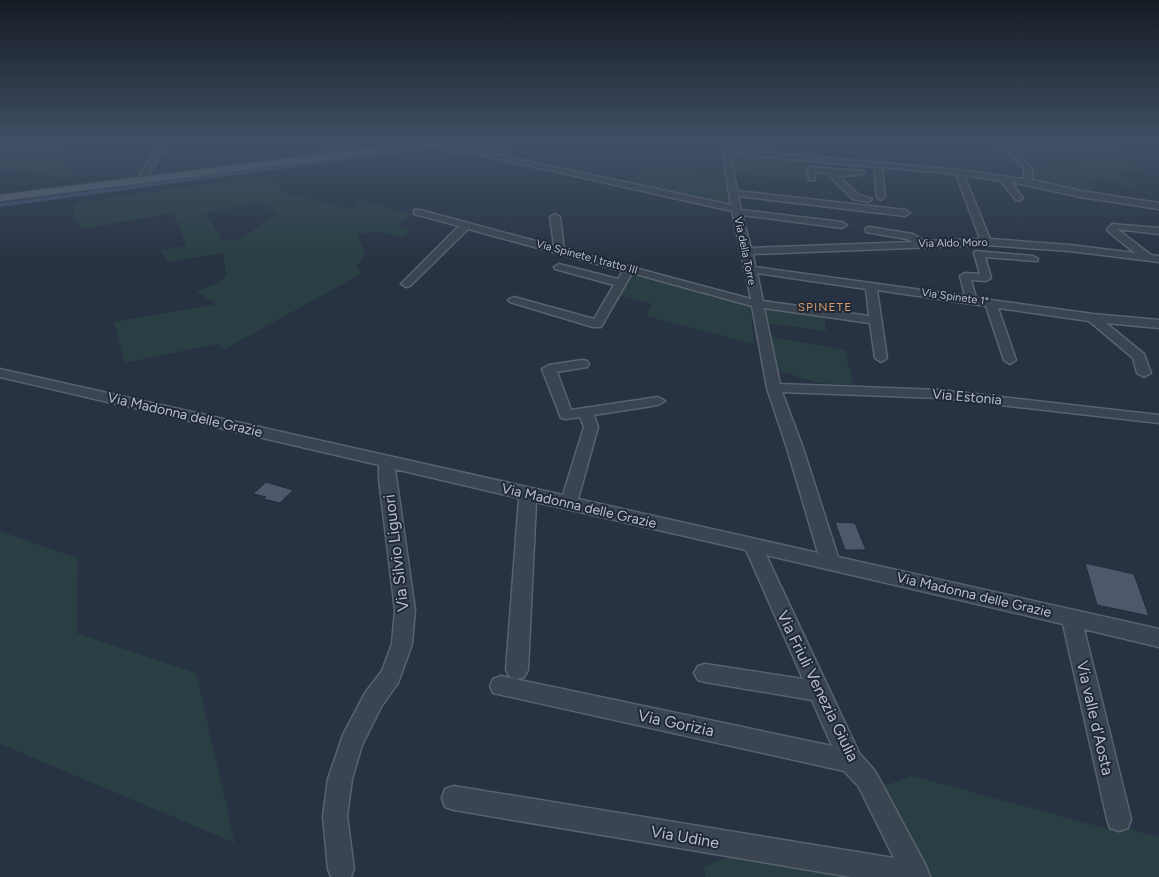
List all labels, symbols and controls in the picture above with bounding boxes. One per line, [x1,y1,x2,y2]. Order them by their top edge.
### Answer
street label: Via della Torre [731,216,759,286]
street label: Via Aldo Moro [918,236,988,250]
street label: Via Spinete I tratto III [535,237,639,277]
street label: Via Spinete 1° [920,286,990,308]
district label: SPINETE [798,300,852,314]
street label: Via Estonia [931,385,1003,409]
street label: Via Madonna delle Grazie [106,389,264,441]
street label: Via Madonna delle Grazie [500,480,658,532]
street label: Via Silvio Liguori [379,493,413,613]
street label: Via Madonna delle Grazie [895,569,1053,621]
street label: Via Friuli Venezia Giulia [773,608,863,764]
street label: Via valle d'Aosta [1073,659,1117,777]
street label: Via Gorizia [636,706,716,740]
street label: Via Udine [649,822,721,852]

